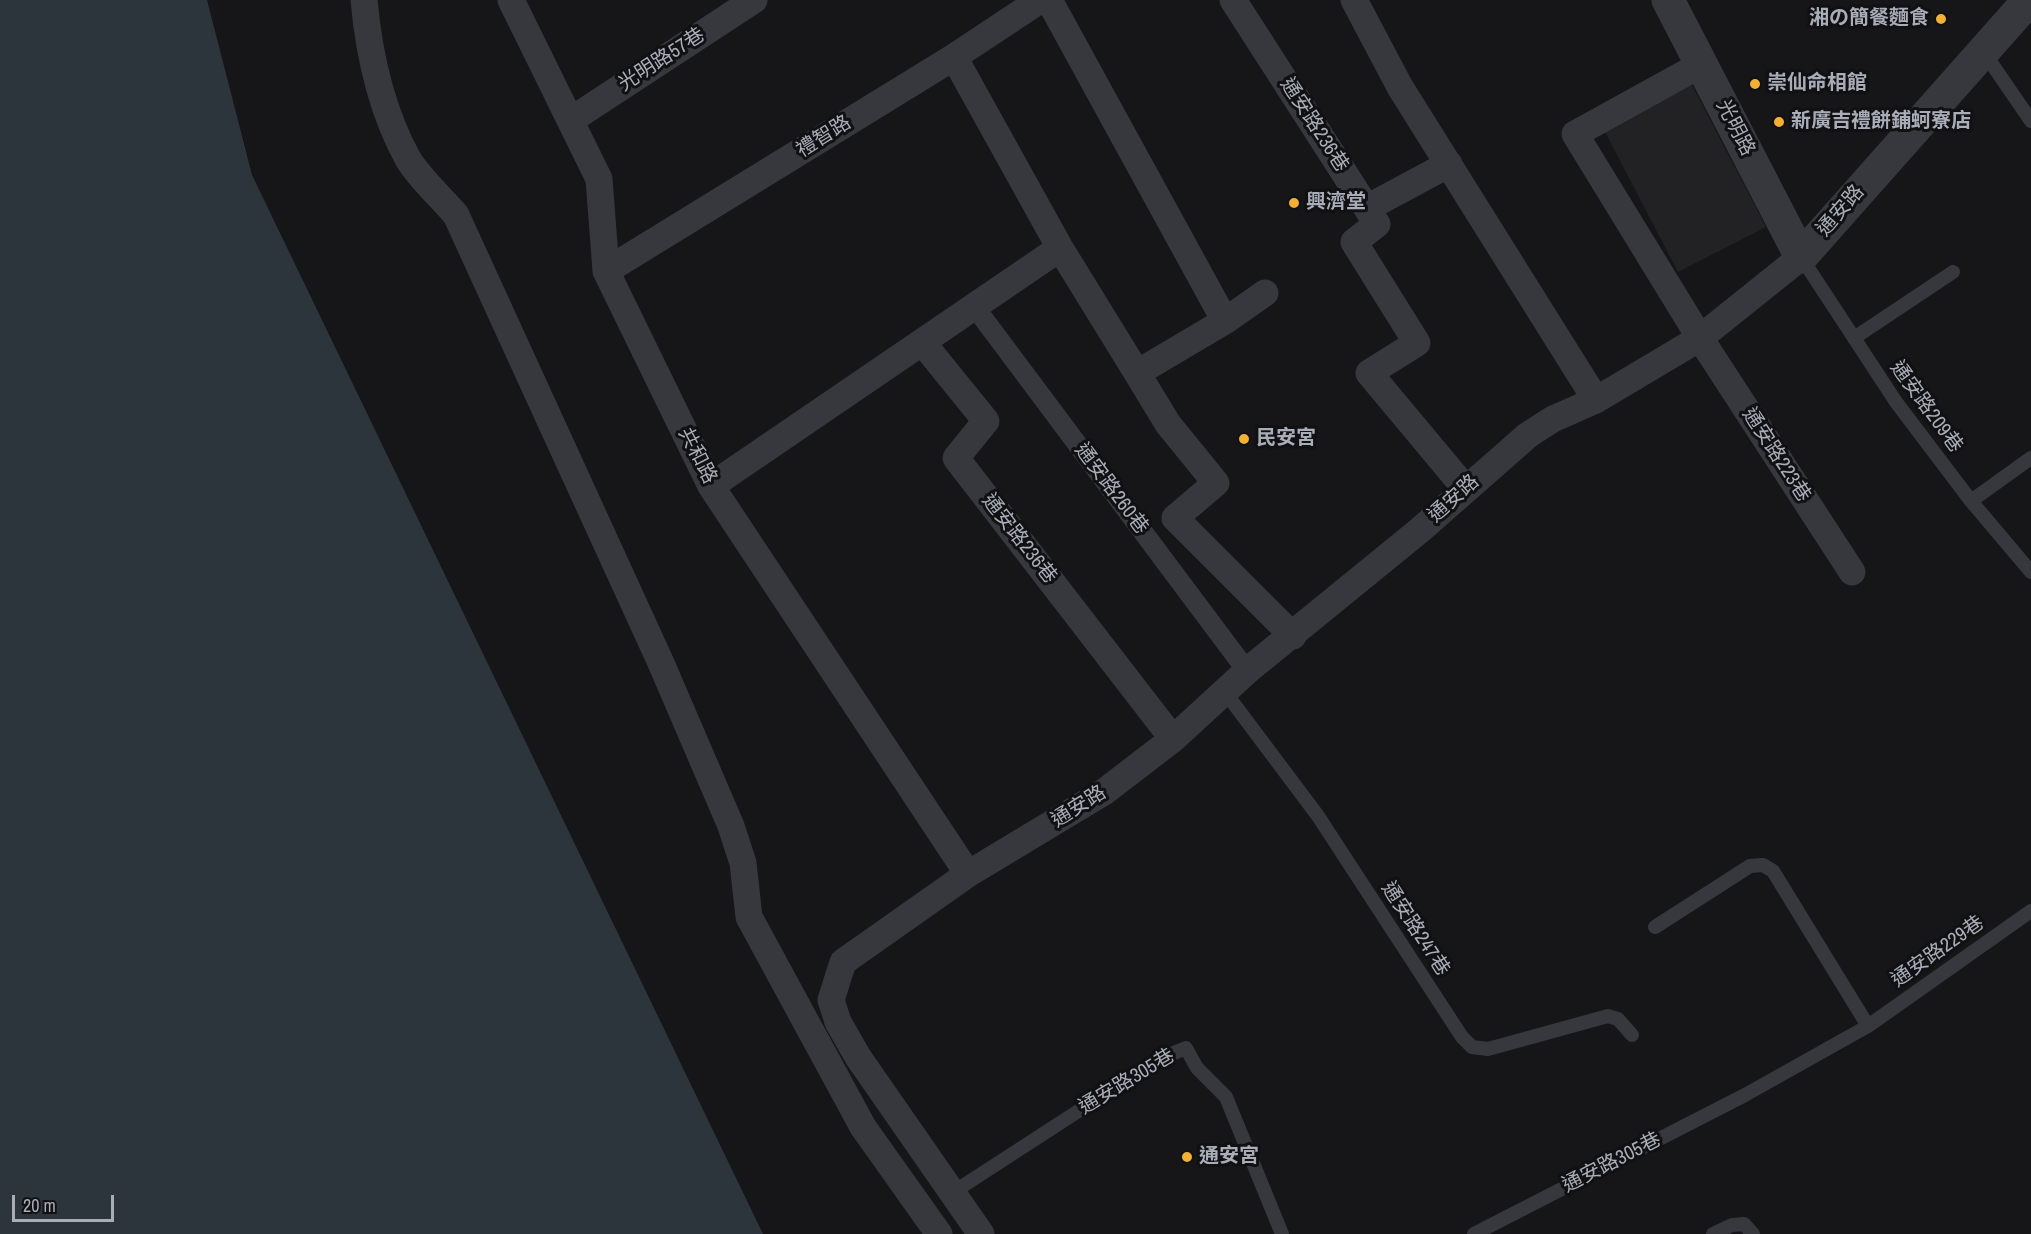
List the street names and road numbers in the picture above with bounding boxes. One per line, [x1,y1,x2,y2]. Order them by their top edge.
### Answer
street label: 光明路57巷 [614,23,710,97]
street label: 通安路236巷 [1275,73,1353,177]
street label: 光明路 [1711,96,1759,160]
street label: 禮智路 [792,111,856,163]
street label: 通安路 [1812,180,1870,242]
street label: 通安路209巷 [1885,357,1967,457]
street label: 通安路223巷 [1737,403,1815,507]
street label: 共和路 [673,424,721,488]
street label: 通安路260巷 [1069,439,1153,539]
street label: 通安路 [1424,470,1484,528]
street label: 通安路236巷 [976,489,1062,589]
street label: 通安路 [1047,781,1111,833]
street label: 通安路247巷 [1376,877,1454,981]
street label: 通安路229巷 [1887,911,1989,993]
street label: 通安路305巷 [1075,1044,1179,1120]
street label: 通安路305巷 [1559,1128,1665,1198]

